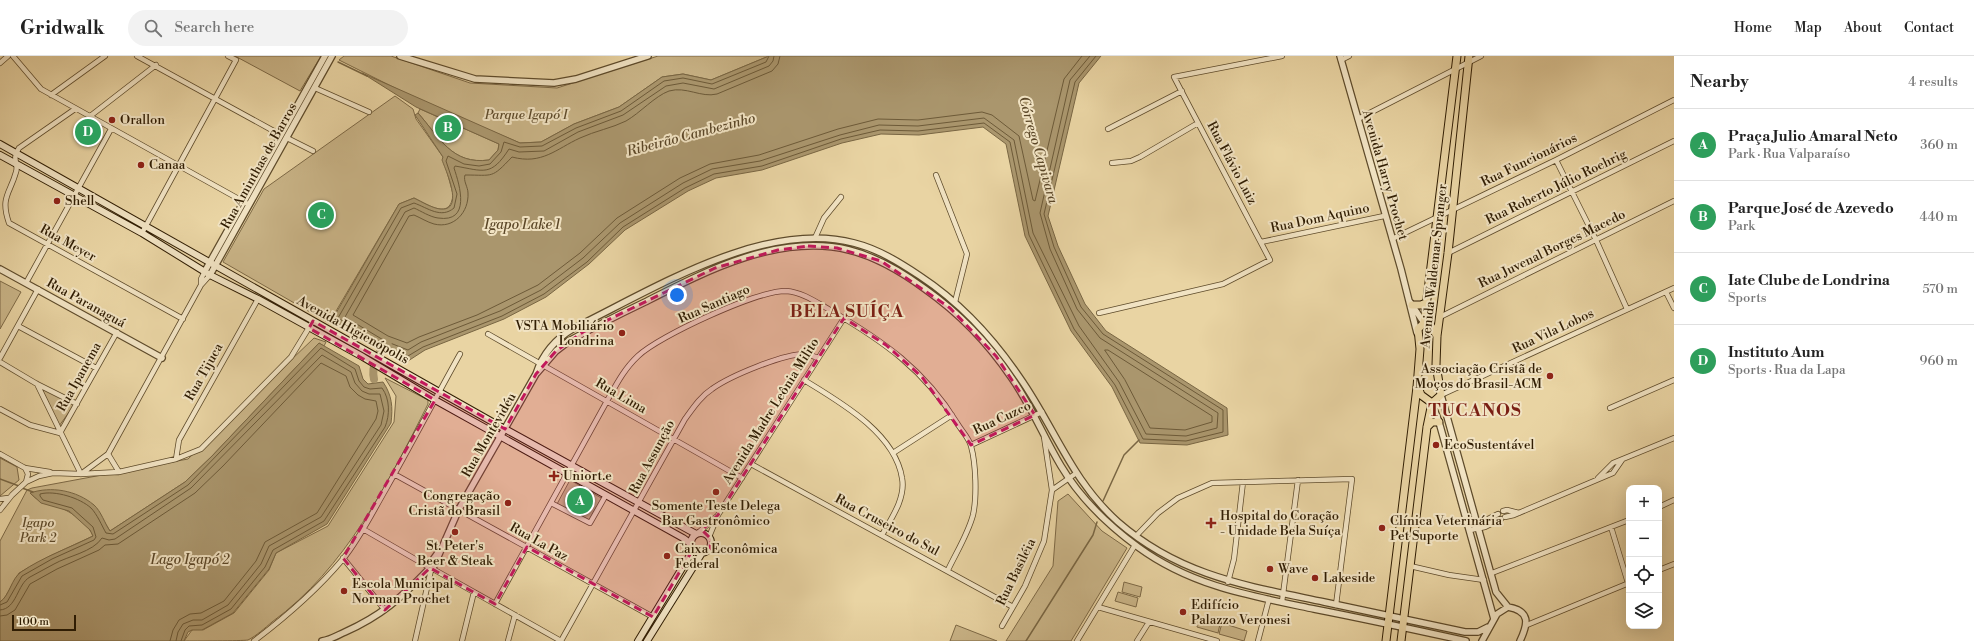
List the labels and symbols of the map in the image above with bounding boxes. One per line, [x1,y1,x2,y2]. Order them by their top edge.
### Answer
water label: Córrego Capivara [1014,94,1062,206]
street label: Rua Aminthas de Barros [218,100,301,232]
park label: Parque Igapó I [484,107,569,123]
street label: Avenida Harry Prochet [1358,107,1411,242]
water label: Ribeirão Cambezinho [624,109,757,161]
place label: Orallon [120,112,165,128]
pin: B [435,113,461,143]
marker: Orallon [107,115,117,125]
pin: D [75,117,101,147]
street label: Rua Flávio Luiz [1203,119,1261,207]
street label: Rua Funcionários [1478,130,1580,190]
street label: Rua Roberto Júlio Roehrig [1483,146,1629,228]
place label: Canaa [149,157,186,173]
marker: Canaa [136,160,146,170]
street label: Avenida Waldemar Spranger [1417,183,1451,350]
place label: Shell [65,193,95,209]
marker: Shell [52,196,62,206]
pin: C [308,200,334,230]
street label: Rua Dom Aquino [1269,200,1371,236]
street label: Rua Juvenal Borges Macedo [1476,206,1628,292]
water label: Igapo Lake 1 [483,216,561,234]
street label: Rua Meyer [37,221,99,265]
street label: Rua Paranaguá [44,275,129,331]
street label: Rua Santiago [676,281,752,327]
your location [667,285,687,305]
street label: Avenida Higienópolis [293,292,412,368]
district label: BELA SUÍÇA [790,300,904,323]
street label: Rua Vila Lobos [1510,305,1596,357]
place label: VSTA Mobiliário Londrina [514,318,614,349]
marker: VSTA Mobiliário Londrina [617,328,627,338]
street label: Avenida Madre Leônia Milito [719,335,823,488]
street label: Rua Ipanema [53,339,105,415]
street label: Rua Tijuca [182,340,227,404]
place label: Associação Cristã de Moços do Brasil-ACM [1415,361,1543,392]
marker: Associação Cristã de Moços do Brasil-ACM [1545,371,1555,381]
street label: Rua Lima [593,375,650,417]
street label: Rua Montevidéu [458,389,520,480]
street label: Rua Cuzco [970,398,1034,438]
district label: TUCANOS [1428,400,1522,422]
street label: Rua Assunção [626,417,678,497]
place label: EcoSustentável [1444,437,1534,453]
marker: EcoSustentável [1431,440,1441,450]
place label: Uniort.e [563,468,612,484]
marker: Uniort.e [548,470,560,482]
pin: A [567,486,593,516]
marker: Somente Teste Delega Bar Gastronômico [711,487,721,497]
place label: Congregação Cristã do Brasil [409,488,500,519]
street label: Rua Cruseiro do Sul [832,491,942,559]
marker: Congregação Cristã do Brasil [503,498,513,508]
place label: Somente Teste Delega Bar Gastronômico [652,498,781,529]
place label: Hospital do Coração - Unidade Bela Suíça [1220,508,1341,539]
place label: Clínica Veterinária Pet Suporte [1390,513,1502,544]
park label: Igapo Park 2 [19,515,57,546]
marker: Hospital do Coração - Unidade Bela Suíça [1205,517,1217,529]
street label: Rua La Paz [507,519,571,565]
marker: Clínica Veterinária Pet Suporte [1377,523,1387,533]
marker: St. Peter's Beer & Steak [450,527,460,537]
street label: Rua Basiléia [993,535,1039,608]
place label: St. Peter's Beer & Steak [416,538,494,569]
place label: Caixa Econômica Federal [675,541,778,572]
water label: Lago Igapó 2 [149,551,230,569]
marker: Caixa Econômica Federal [662,551,672,561]
place label: Wave [1277,561,1309,577]
marker: Wave [1265,564,1275,574]
place label: Lakeside [1323,570,1376,586]
marker: Lakeside [1310,573,1320,583]
place label: Escola Municipal Norman Prochet [352,576,454,607]
marker: Escola Municipal Norman Prochet [339,586,349,596]
place label: Edifício Palazzo Veronesi [1191,597,1291,628]
marker: Edifício Palazzo Veronesi [1178,607,1188,617]
scale bar [12,613,76,632]

